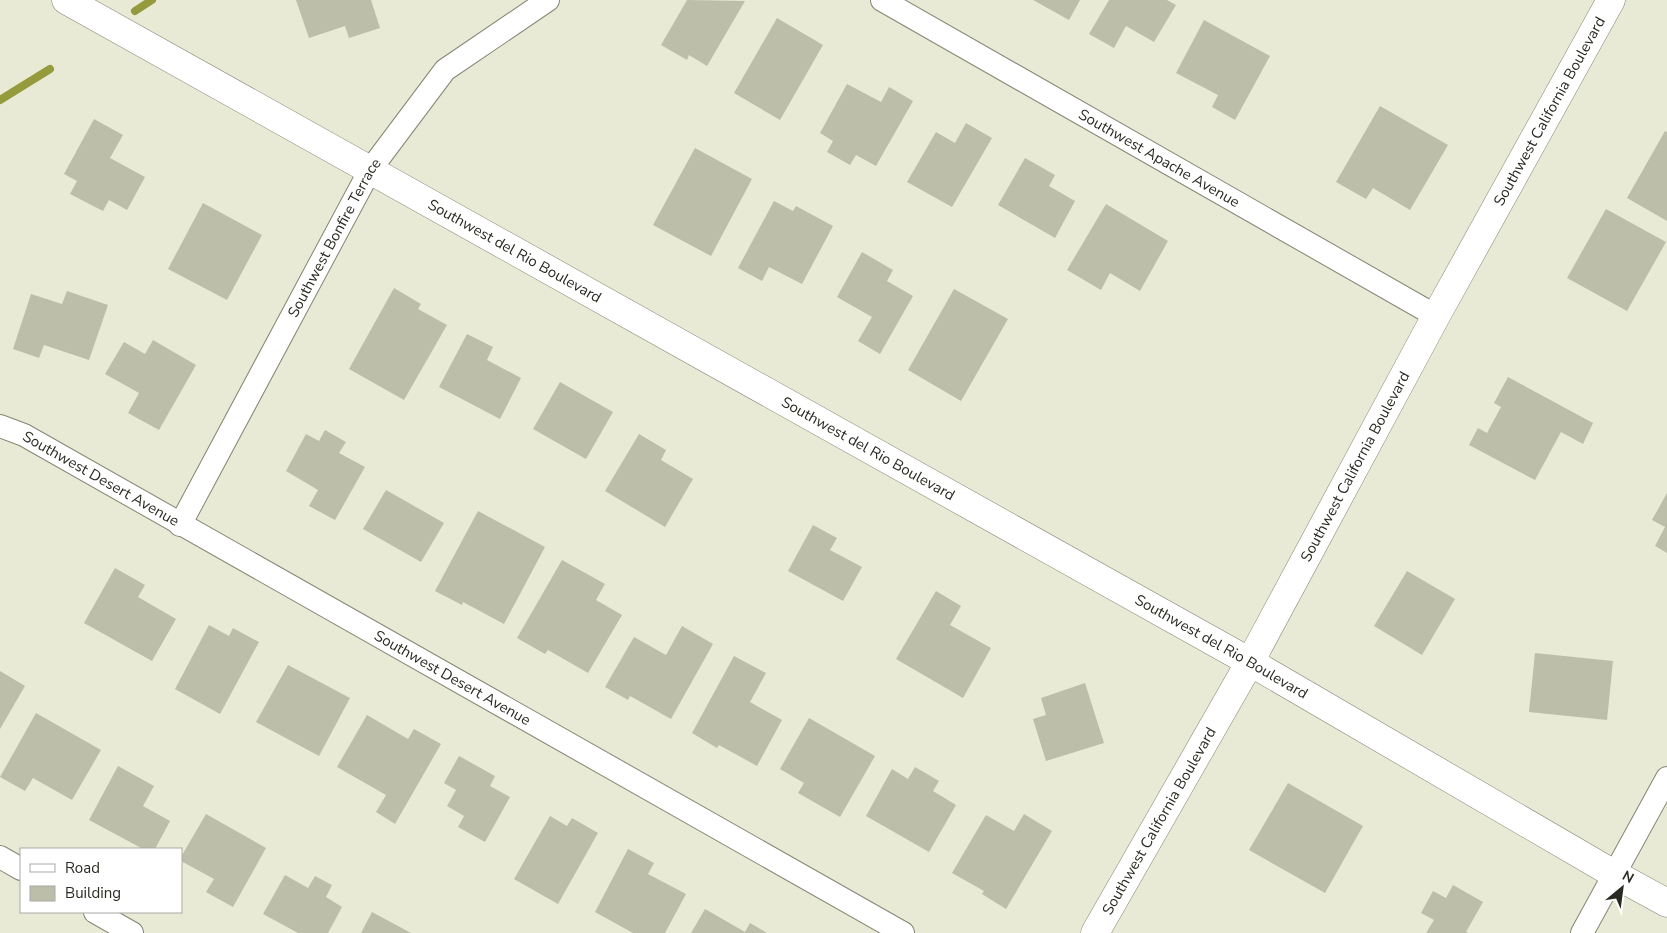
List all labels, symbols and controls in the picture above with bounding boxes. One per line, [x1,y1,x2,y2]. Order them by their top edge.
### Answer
street label: Southwest California Boulevard [1489,13,1610,209]
street label: Southwest Apache Avenue [1075,104,1243,212]
street label: Southwest Bonfire Terrace [283,154,386,321]
street label: Southwest del Rio Boulevard [424,194,605,307]
street label: Southwest California Boulevard [1296,368,1414,565]
street label: Southwest del Rio Boulevard [778,392,959,505]
street label: Southwest Desert Avenue [19,426,183,531]
street label: Southwest del Rio Boulevard [1131,590,1312,704]
street label: Southwest Desert Avenue [371,625,534,730]
street label: Southwest California Boulevard [1097,723,1221,919]
legend [20,848,182,913]
text: Road [65,858,100,878]
north arrow [1597,863,1647,913]
text: N [1619,866,1637,888]
text: Building [65,883,121,903]

